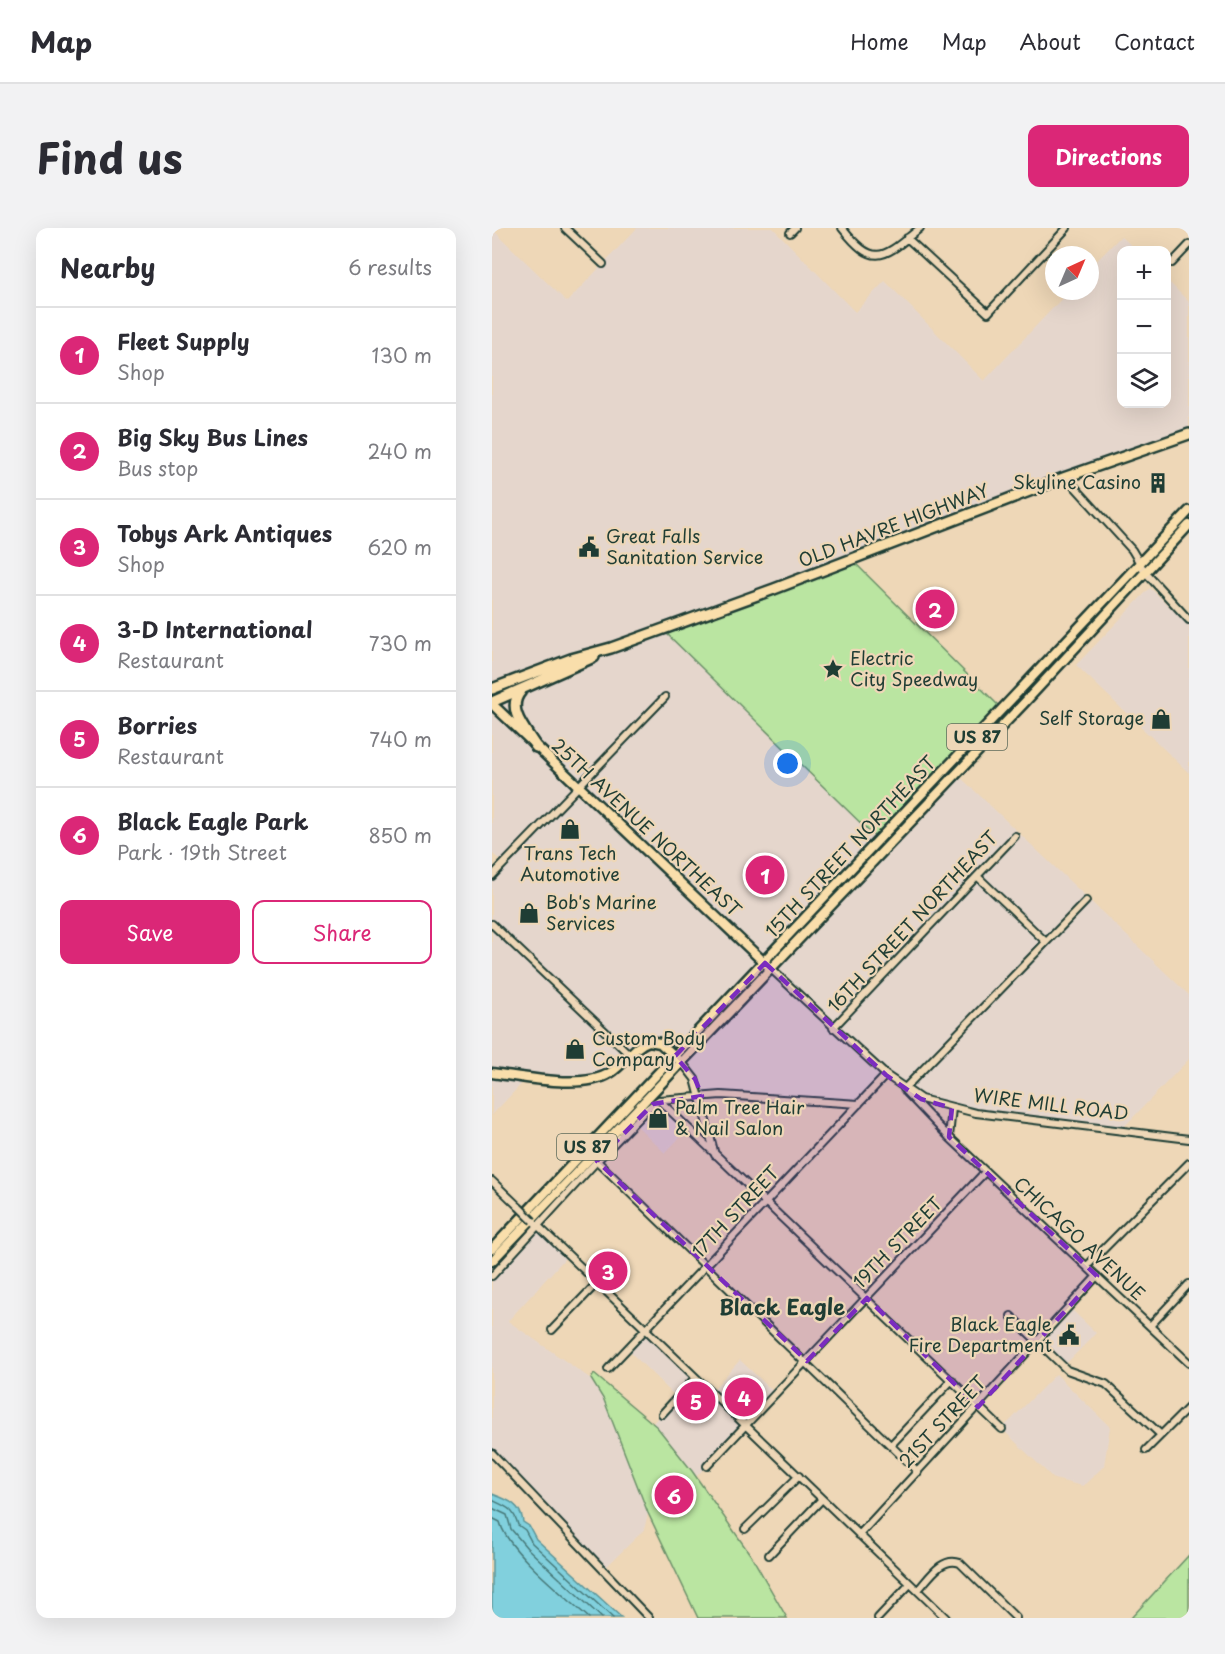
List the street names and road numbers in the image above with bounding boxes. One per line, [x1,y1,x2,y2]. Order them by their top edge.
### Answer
street label: OLD HAVRE HIGHWAY [794,476,993,573]
road number: US 87 [947,724,1007,750]
street label: 25TH AVENUE NORTHEAST [546,732,748,923]
street label: 15TH STREET NORTHEAST [761,751,941,943]
street label: 16TH STREET NORTHEAST [820,824,1004,1018]
street label: WIRE MILL ROAD [972,1081,1130,1126]
road number: US 87 [557,1134,617,1160]
street label: 17TH STREET [685,1158,785,1263]
street label: CHICAGO AVENUE [1008,1170,1152,1306]
street label: 19TH STREET [846,1190,948,1294]
street label: 21ST STREET [892,1368,992,1473]

